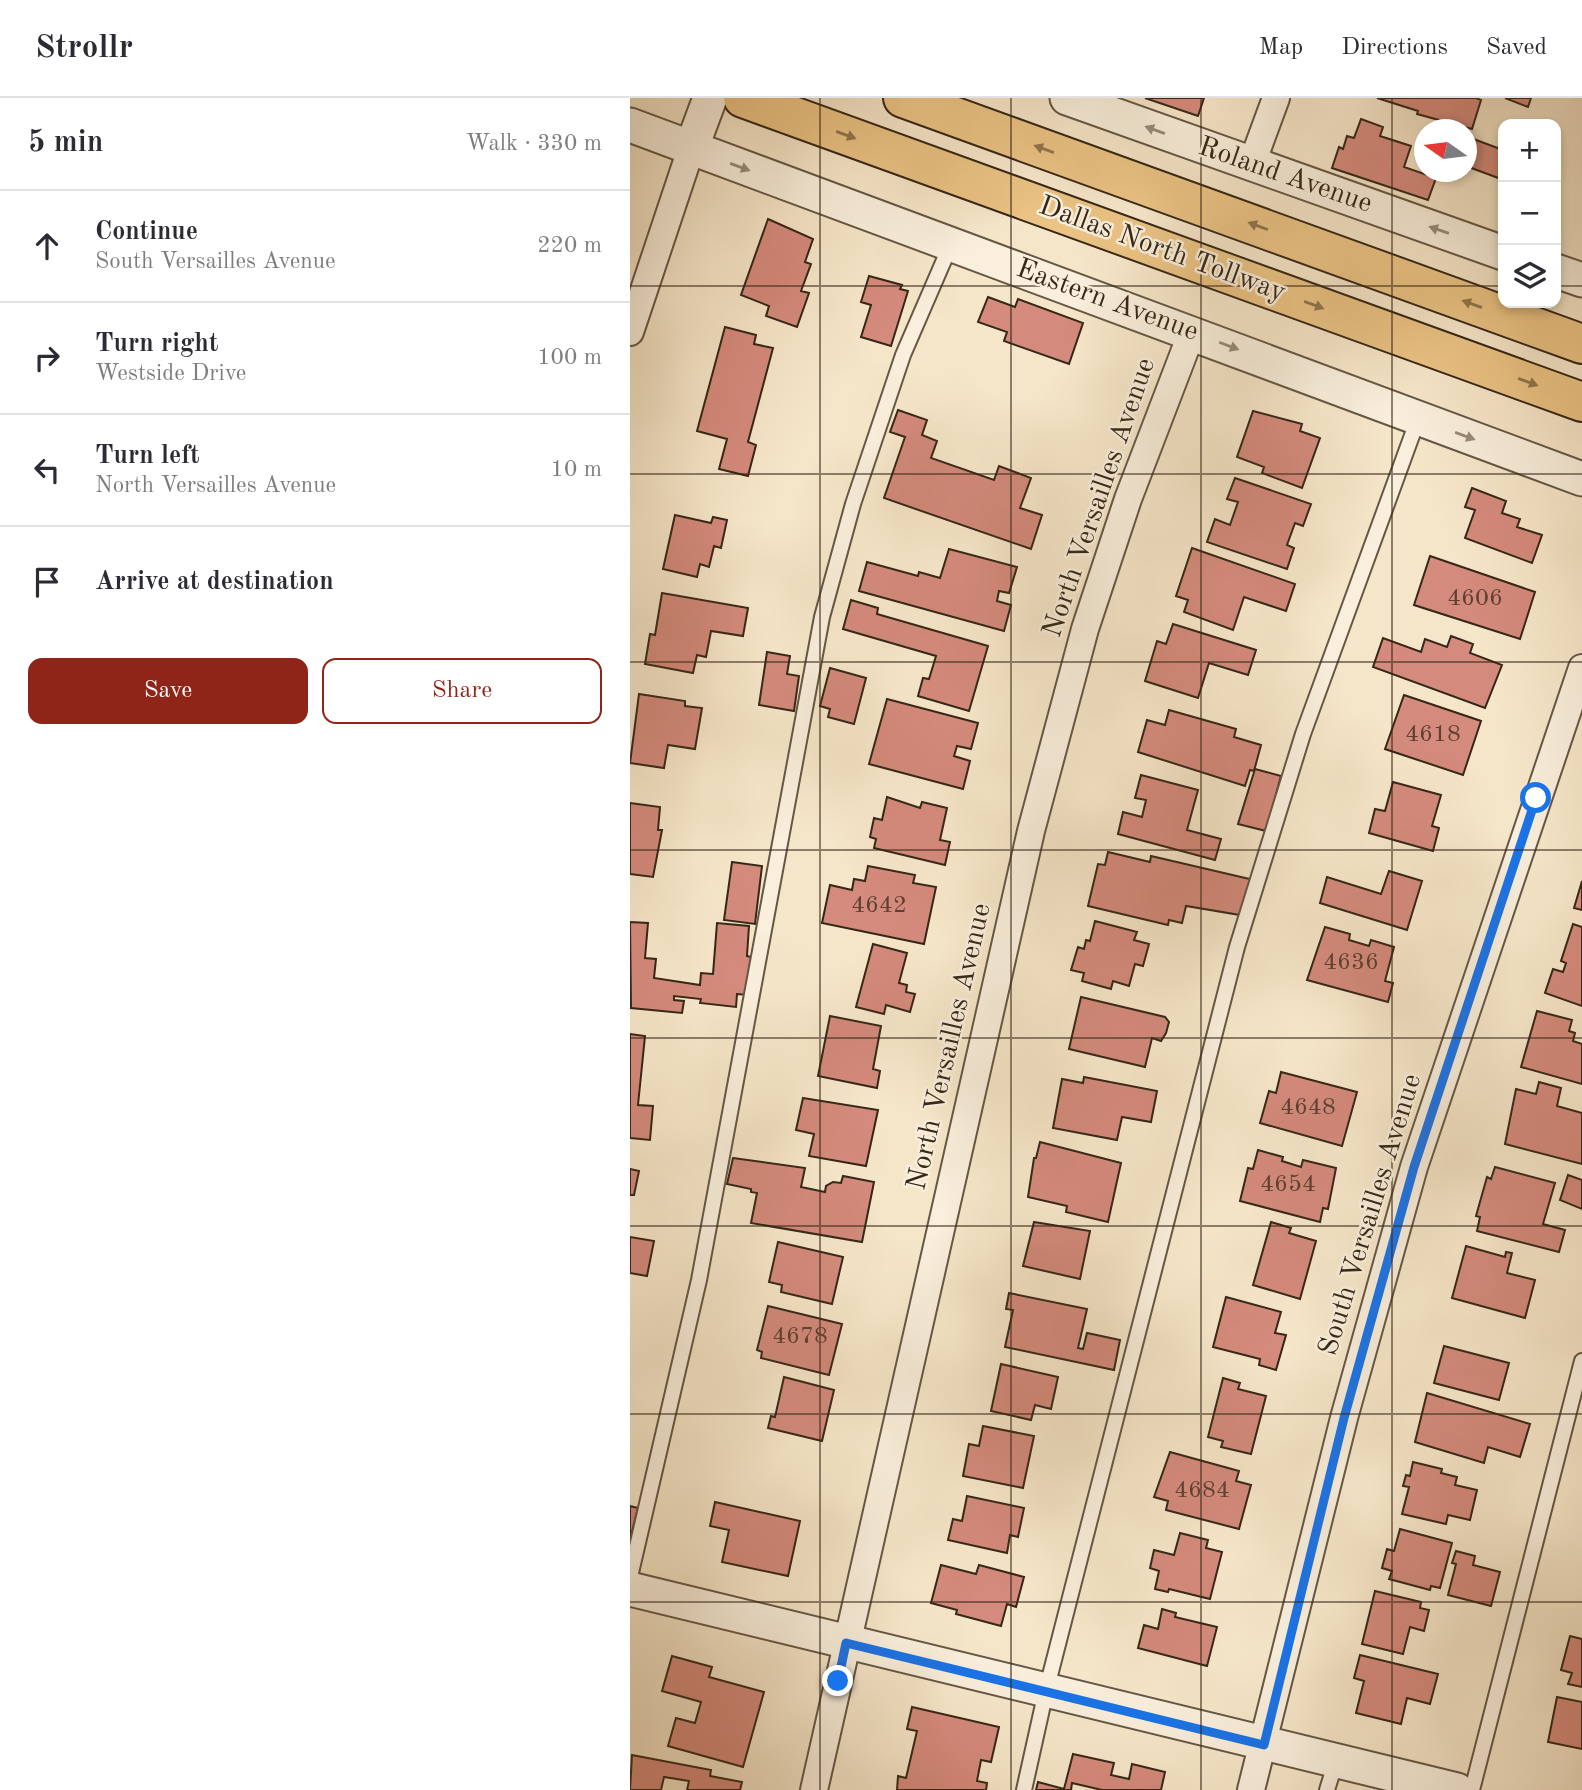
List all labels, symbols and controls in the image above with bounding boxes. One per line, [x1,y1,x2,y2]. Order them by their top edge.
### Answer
text: Strollr [35,32,133,65]
text: Map [1259,36,1303,60]
text: Directions [1341,36,1448,60]
text: Saved [1486,36,1547,60]
north arrow [1414,119,1477,182]
map controls [1498,119,1561,308]
button: + [1498,119,1561,182]
one-way arrow [1144,124,1165,135]
text: 5 min [28,128,103,158]
one-way arrow [836,130,857,141]
text: Walk · 330 m [466,132,602,155]
street label: Roland Avenue [1194,133,1376,219]
one-way arrow [1033,143,1054,154]
one-way arrow [729,162,750,173]
button: − [1498,182,1561,245]
street label: Dallas North Tollway [1035,192,1289,308]
text: Continue [95,219,198,245]
one-way arrow [1247,221,1268,232]
one-way arrow [1428,224,1449,235]
icon: ahead [28,227,66,265]
text: 220 m [537,234,602,257]
button: layers [1498,245,1561,308]
text: South Versailles Avenue [95,250,336,273]
street label: Eastern Avenue [1012,255,1202,347]
one-way arrow [1461,298,1482,309]
one-way arrow [1303,299,1324,310]
text: Turn right [95,331,218,357]
icon: right [28,339,66,377]
one-way arrow [1219,341,1240,352]
text: 100 m [537,346,602,369]
street label: North Versailles Avenue [1039,355,1161,641]
text: Westside Drive [95,362,246,385]
one-way arrow [1517,377,1538,388]
one-way arrow [1454,431,1475,442]
text: Turn left [95,443,200,469]
icon: left [28,451,66,489]
text: 10 m [551,458,602,481]
text: North Versailles Avenue [95,474,336,497]
icon: arrive [28,563,66,601]
text: Arrive at destination [95,569,334,595]
house number: 4606 [1447,587,1503,611]
button: Save [28,658,308,724]
button: Share [322,658,602,724]
house number: 4618 [1405,723,1461,747]
route start [1520,782,1551,813]
house number: 4642 [851,894,907,918]
street label: North Versailles Avenue [903,901,997,1193]
house number: 4636 [1323,951,1379,975]
street label: South Versailles Avenue [1315,1071,1427,1359]
house number: 4648 [1280,1096,1336,1120]
house number: 4654 [1260,1173,1316,1197]
house number: 4678 [772,1325,828,1349]
house number: 4684 [1174,1479,1230,1503]
route end [822,1665,853,1696]

